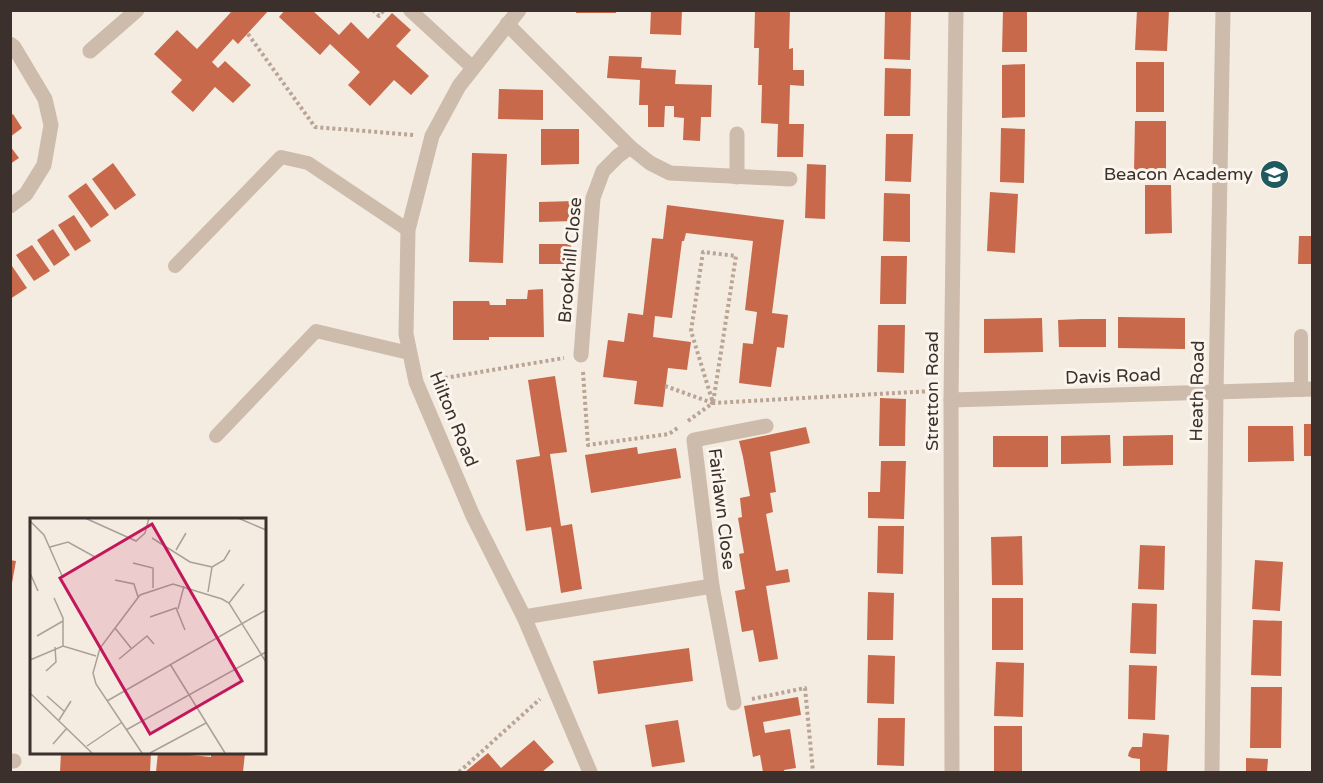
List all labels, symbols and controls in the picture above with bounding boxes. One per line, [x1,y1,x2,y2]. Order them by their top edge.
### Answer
school or university icon: Beacon Academy [1258,158,1290,190]
place label: Beacon Academy [1104,163,1253,185]
street label: Brookhill Close [554,196,586,324]
street label: Stretton Road [921,331,943,451]
street label: Heath Road [1185,340,1209,442]
street label: Davis Road [1065,363,1161,389]
street label: Hilton Road [425,368,483,470]
street label: Fairlawn Close [704,447,740,571]
inset map [30,518,266,753]

